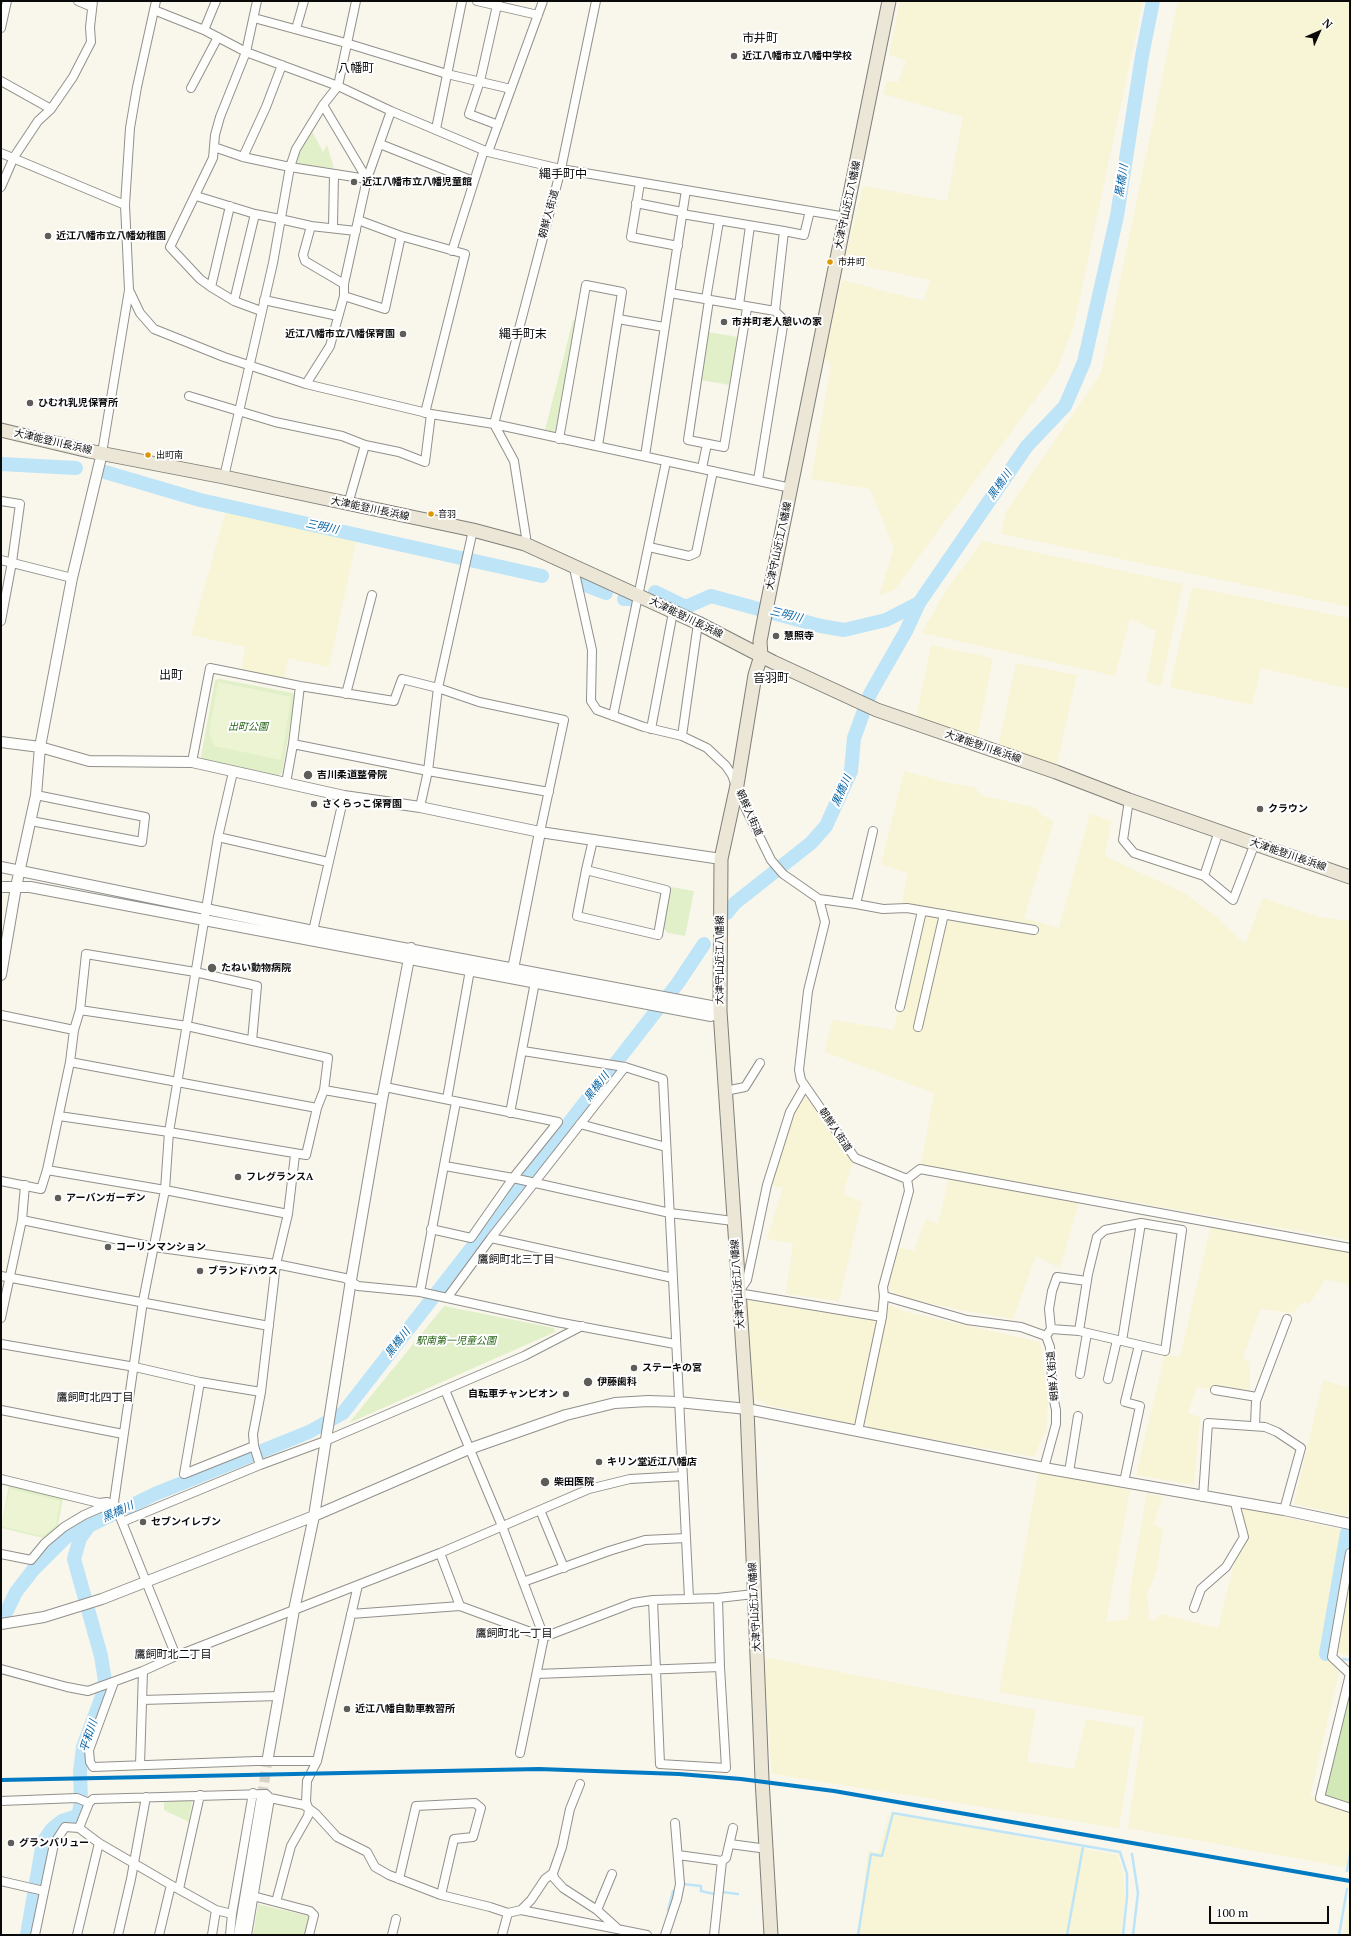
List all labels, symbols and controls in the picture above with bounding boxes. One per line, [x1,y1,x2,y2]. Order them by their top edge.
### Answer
north arrow [1299,12,1339,52]
text: N [1320,16,1335,31]
district label: 市井町 [742,32,778,46]
place label: 近江八幡市立八幡中学校 [742,50,852,62]
marker: 近江八幡市立八幡中学校 [729,51,739,61]
district label: 八幡町 [338,62,374,76]
street label: 大津守山近江八幡線 [833,160,863,250]
water label: 黒橋川 [1113,164,1131,198]
district label: 縄手町中 [539,168,587,182]
place label: 近江八幡市立八幡児童館 [362,176,472,188]
marker: 近江八幡市立八幡児童館 [349,177,359,187]
street label: 朝鮮人街道 [537,188,561,240]
place label: 近江八幡市立八幡幼稚園 [56,230,166,242]
marker: 近江八幡市立八幡幼稚園 [43,231,53,241]
marker: 市井町 [825,257,835,267]
place label: 市井町 [838,257,865,267]
place label: 市井町老人憩いの家 [732,316,822,328]
marker: 市井町老人憩いの家 [719,317,729,327]
place label: 近江八幡市立八幡保育園 [285,328,395,340]
district label: 縄手町末 [499,328,547,342]
marker: 近江八幡市立八幡保育園 [398,329,408,339]
place label: ひむれ乳児保育所 [38,397,118,409]
marker: ひむれ乳児保育所 [25,398,35,408]
street label: 大津能登川長浜線 [13,427,93,457]
marker: 出町南 [143,450,153,460]
place label: 出町南 [156,450,183,460]
water label: 黒橋川 [985,468,1015,502]
street label: 大津能登川長浜線 [330,495,410,523]
street label: 大津守山近江八幡線 [764,501,794,591]
marker: 音羽 [426,509,436,519]
place label: 音羽 [438,509,456,519]
water label: 三明川 [304,517,340,537]
street label: 大津能登川長浜線 [647,595,725,641]
water label: 三明川 [768,605,804,625]
place label: 慧照寺 [784,630,814,642]
marker: 慧照寺 [771,631,781,641]
district label: 出町 [159,669,183,683]
district label: 音羽町 [753,672,789,686]
park label: 出町公園 [228,721,268,733]
street label: 大津能登川長浜線 [943,728,1023,766]
marker: 吉川柔道整骨院 [302,769,314,781]
place label: 吉川柔道整骨院 [317,769,387,781]
water label: 黒橋川 [829,773,855,809]
street label: 朝鮮人街道 [733,788,765,838]
place label: さくらっこ保育園 [322,798,402,810]
marker: さくらっこ保育園 [309,799,319,809]
place label: クラウン [1268,803,1308,815]
marker: クラウン [1255,804,1265,814]
street label: 大津能登川長浜線 [1248,836,1328,874]
street label: 大津守山近江八幡線 [714,915,726,1005]
marker: たねい動物病院 [206,962,218,974]
place label: たねい動物病院 [221,962,291,974]
water label: 黒橋川 [582,1070,612,1104]
street label: 朝鮮人街道 [816,1106,854,1154]
place label: フレグランスA [246,1171,313,1183]
marker: フレグランスA [233,1172,243,1182]
place label: アーバンガーデン [66,1192,145,1204]
marker: アーバンガーデン [53,1193,63,1203]
street label: 大津守山近江八幡線 [729,1239,747,1329]
place label: コーリンマンション [116,1241,206,1253]
marker: コーリンマンション [103,1242,113,1252]
district label: 鷹飼町北三丁目 [478,1253,554,1267]
place label: ブランドハウス [208,1265,278,1277]
marker: ブランドハウス [195,1266,205,1276]
water label: 黒橋川 [383,1326,413,1360]
park label: 駅南第一児童公園 [416,1335,496,1347]
street label: 朝鮮人街道 [1045,1351,1061,1401]
place label: ステーキの宮 [642,1362,702,1374]
marker: ステーキの宮 [629,1363,639,1373]
marker: 伊藤歯科 [582,1376,594,1388]
place label: 伊藤歯科 [597,1376,637,1388]
place label: 自転車チャンピオン [468,1388,558,1400]
marker: 自転車チャンピオン [561,1389,571,1399]
district label: 鷹飼町北四丁目 [57,1391,133,1405]
place label: キリン堂近江八幡店 [607,1456,697,1468]
marker: キリン堂近江八幡店 [594,1457,604,1467]
marker: 柴田医院 [539,1476,551,1488]
place label: 柴田医院 [554,1476,594,1488]
water label: 黒橋川 [100,1499,136,1525]
place label: セブンイレブン [151,1516,221,1528]
marker: セブンイレブン [138,1517,148,1527]
street label: 大津守山近江八幡線 [747,1562,763,1652]
district label: 鷹飼町北一丁目 [476,1627,552,1641]
district label: 鷹飼町北二丁目 [135,1648,211,1662]
place label: 近江八幡自動車教習所 [355,1703,455,1715]
marker: 近江八幡自動車教習所 [342,1704,352,1714]
water label: 平和川 [78,1718,100,1754]
place label: グランバリュー [19,1837,89,1849]
marker: グランバリュー [6,1838,16,1848]
scale bar [1211,1898,1331,1924]
text: 100 m [1216,1905,1248,1920]

